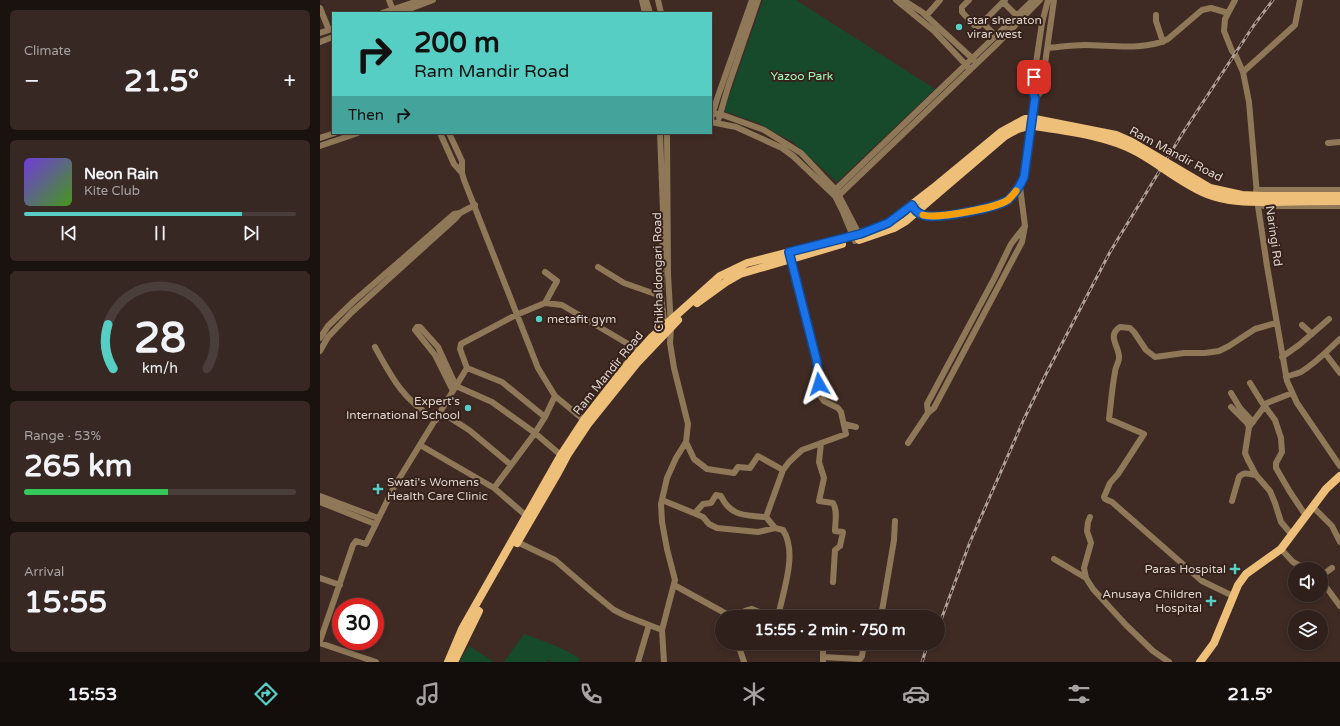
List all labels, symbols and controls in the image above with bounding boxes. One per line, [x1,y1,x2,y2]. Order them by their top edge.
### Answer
place label: star sheraton virar west [967,13,1042,41]
marker: star sheraton virar west [954,22,964,32]
text: 200 m [414,26,500,60]
icon: right [348,28,400,80]
text: Climate [24,43,71,59]
text: Ram Mandir Road [414,60,569,82]
pin [1017,60,1051,94]
text: 21.5° [124,63,199,100]
icon: arrive [1023,66,1045,88]
text: − [24,68,40,94]
text: + [284,68,296,94]
park label: Yazoo Park [771,69,834,83]
icon: right [392,104,414,126]
text: Then [348,106,384,124]
street label: Ram Mandir Road [1127,124,1225,184]
text: Neon Rain [84,165,158,183]
text: Kite Club [84,183,140,199]
street label: Naringi Rd [1263,205,1285,267]
street label: Chikhaldongari Road [650,212,666,332]
icon: previous [58,222,80,244]
icon: pause [149,222,171,244]
icon: next [240,222,262,244]
place label: metafit gym [547,312,616,326]
text: 28 [134,314,186,364]
marker: metafit gym [534,314,544,324]
street label: Ram Mandir Road [570,328,646,418]
text: km/h [142,360,178,377]
position arrow [798,363,840,405]
place label: Expert's International School [346,394,460,422]
marker: Expert's International School [463,403,473,413]
text: Range · 53% [24,428,101,444]
text: 265 km [24,448,132,485]
place label: Swati's Womens Health Care Clinic [387,475,488,503]
marker: Swati's Womens Health Care Clinic [372,483,384,495]
place label: Paras Hospital [1144,562,1226,576]
map controls [1288,562,1328,650]
button: sound [1288,562,1328,602]
marker: Paras Hospital [1229,563,1241,575]
text: Arrival [24,564,64,580]
text: 15:55 [24,584,107,621]
place label: Anusaya Children Hospital [1102,587,1202,615]
marker: Anusaya Children Hospital [1205,595,1217,607]
speed limit sign: 30 [332,598,384,650]
button: layers [1288,610,1328,650]
text: 15:55 · 2 min · 750 m [755,621,905,639]
icon: directions [252,680,280,708]
icon: music [414,680,442,708]
icon: phone [577,680,605,708]
icon: climate [740,680,768,708]
icon: car [902,680,930,708]
icon: filters [1065,680,1093,708]
text: 15:53 [67,683,117,705]
text: 21.5° [1228,683,1273,705]

